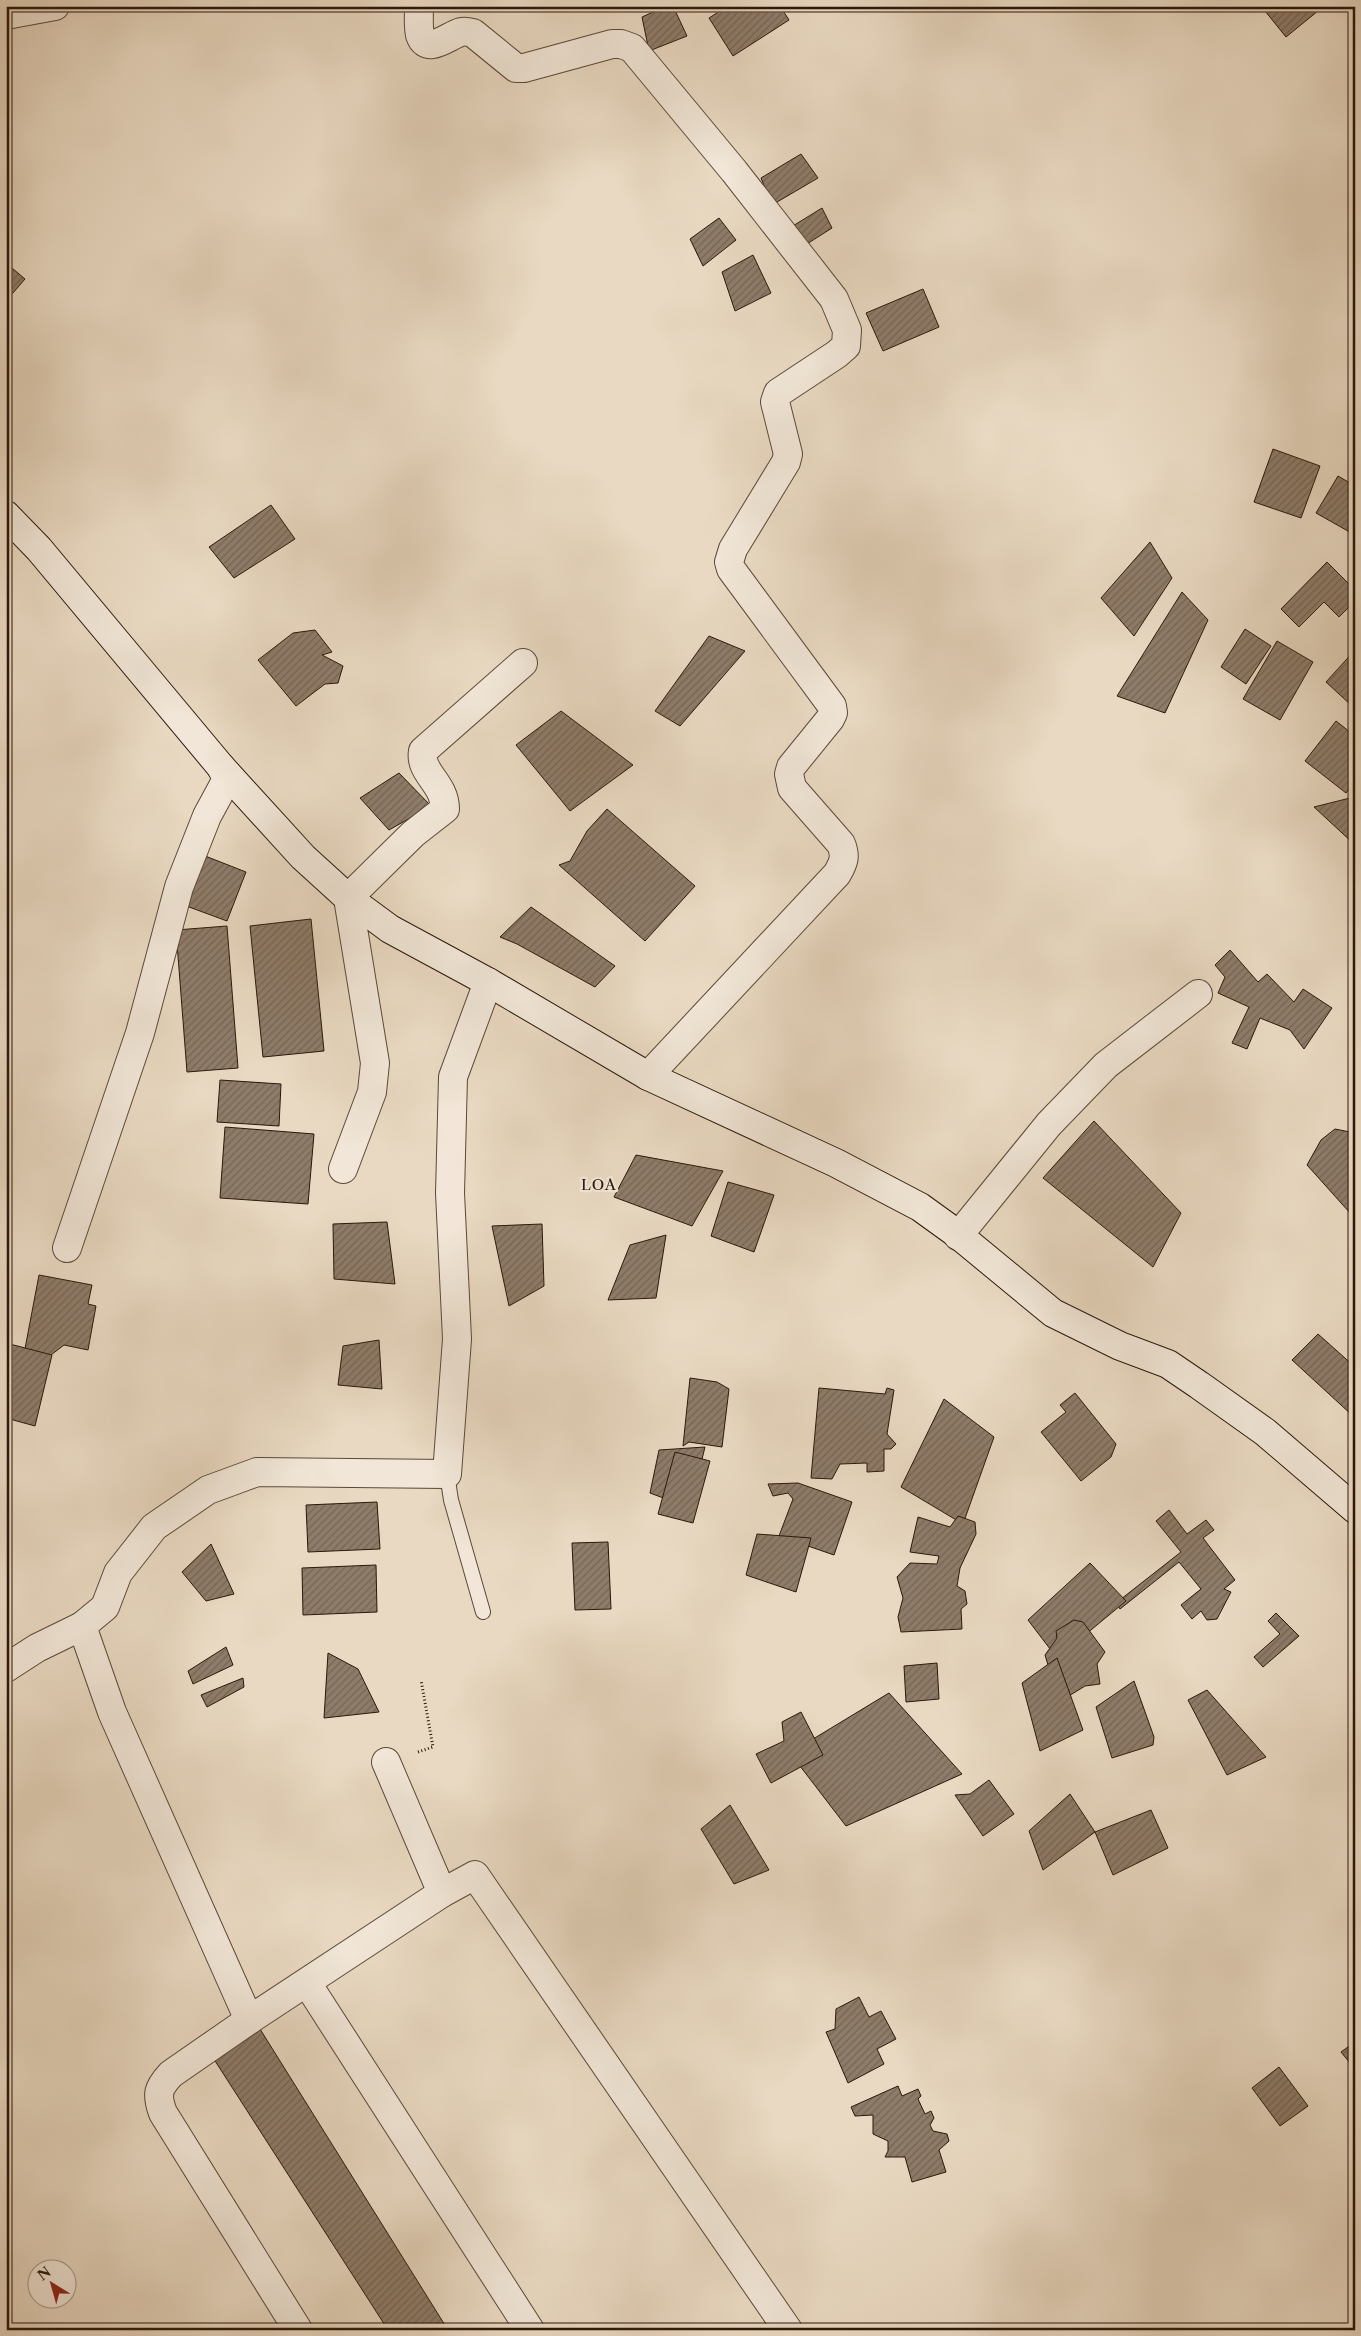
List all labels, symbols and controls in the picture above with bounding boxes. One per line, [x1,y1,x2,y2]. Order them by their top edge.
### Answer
district label: LOA [581,1175,617,1194]
north arrow [28,2258,78,2308]
text: N [34,2263,54,2284]

